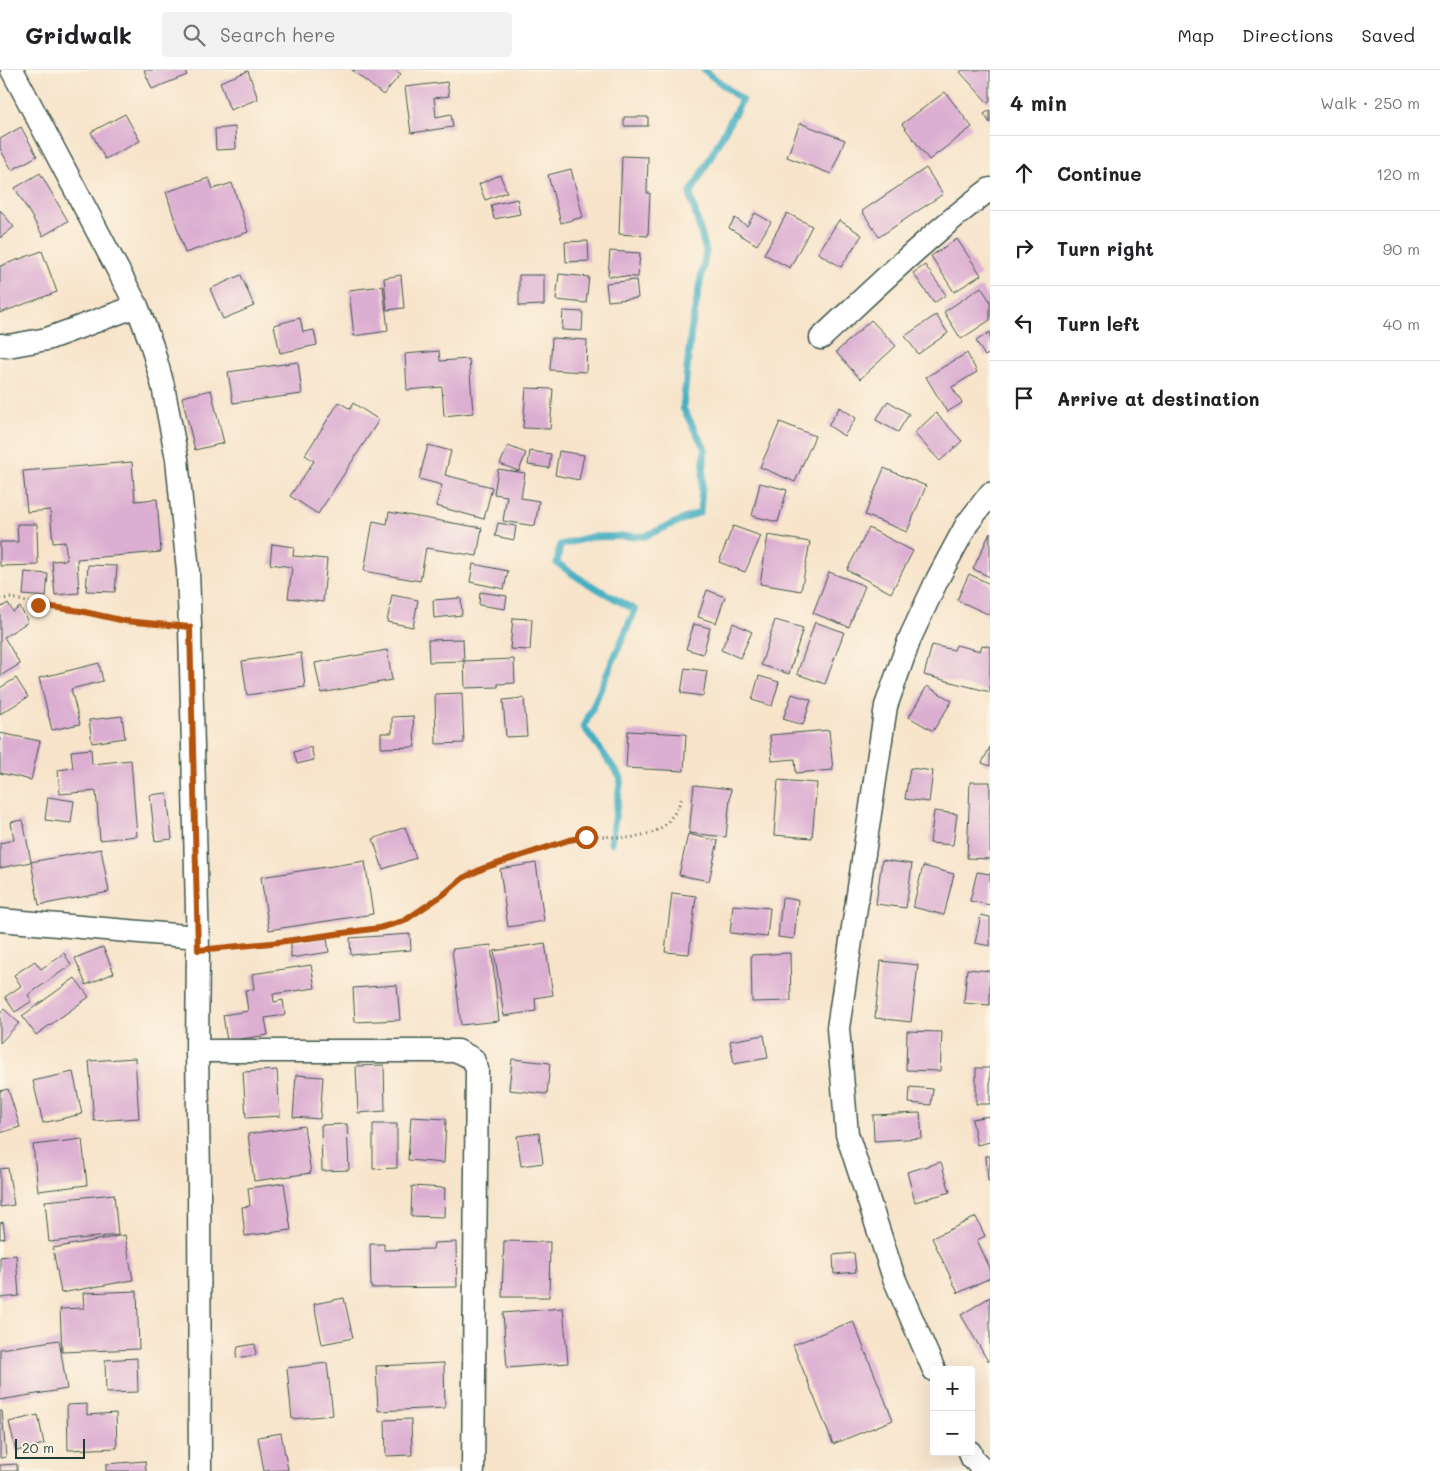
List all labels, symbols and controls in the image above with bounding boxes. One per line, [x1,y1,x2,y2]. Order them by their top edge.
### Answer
search box [162,12,512,57]
text: Gridwalk [25,19,132,50]
icon: search [180,21,208,49]
text: Search here [220,22,336,47]
text: Map [1177,23,1214,47]
text: Directions [1242,23,1334,47]
text: Saved [1362,23,1415,47]
text: 4 min [1010,89,1067,116]
text: Walk · 250 m [1320,92,1420,113]
icon: ahead [1010,159,1038,187]
text: Continue [1057,161,1142,186]
text: 120 m [1376,163,1420,184]
icon: right [1010,234,1038,262]
text: Turn right [1057,236,1154,261]
text: 90 m [1383,238,1420,259]
icon: left [1010,309,1038,337]
text: Turn left [1057,311,1140,336]
text: 40 m [1383,313,1420,334]
icon: arrive [1010,384,1038,412]
text: Arrive at destination [1057,386,1260,411]
route end [27,594,50,617]
route start [575,826,598,849]
map controls [930,1366,975,1456]
button: + [930,1366,975,1411]
button: − [930,1411,975,1456]
scale bar [15,1436,85,1459]
text: 20 m [22,1438,54,1457]

